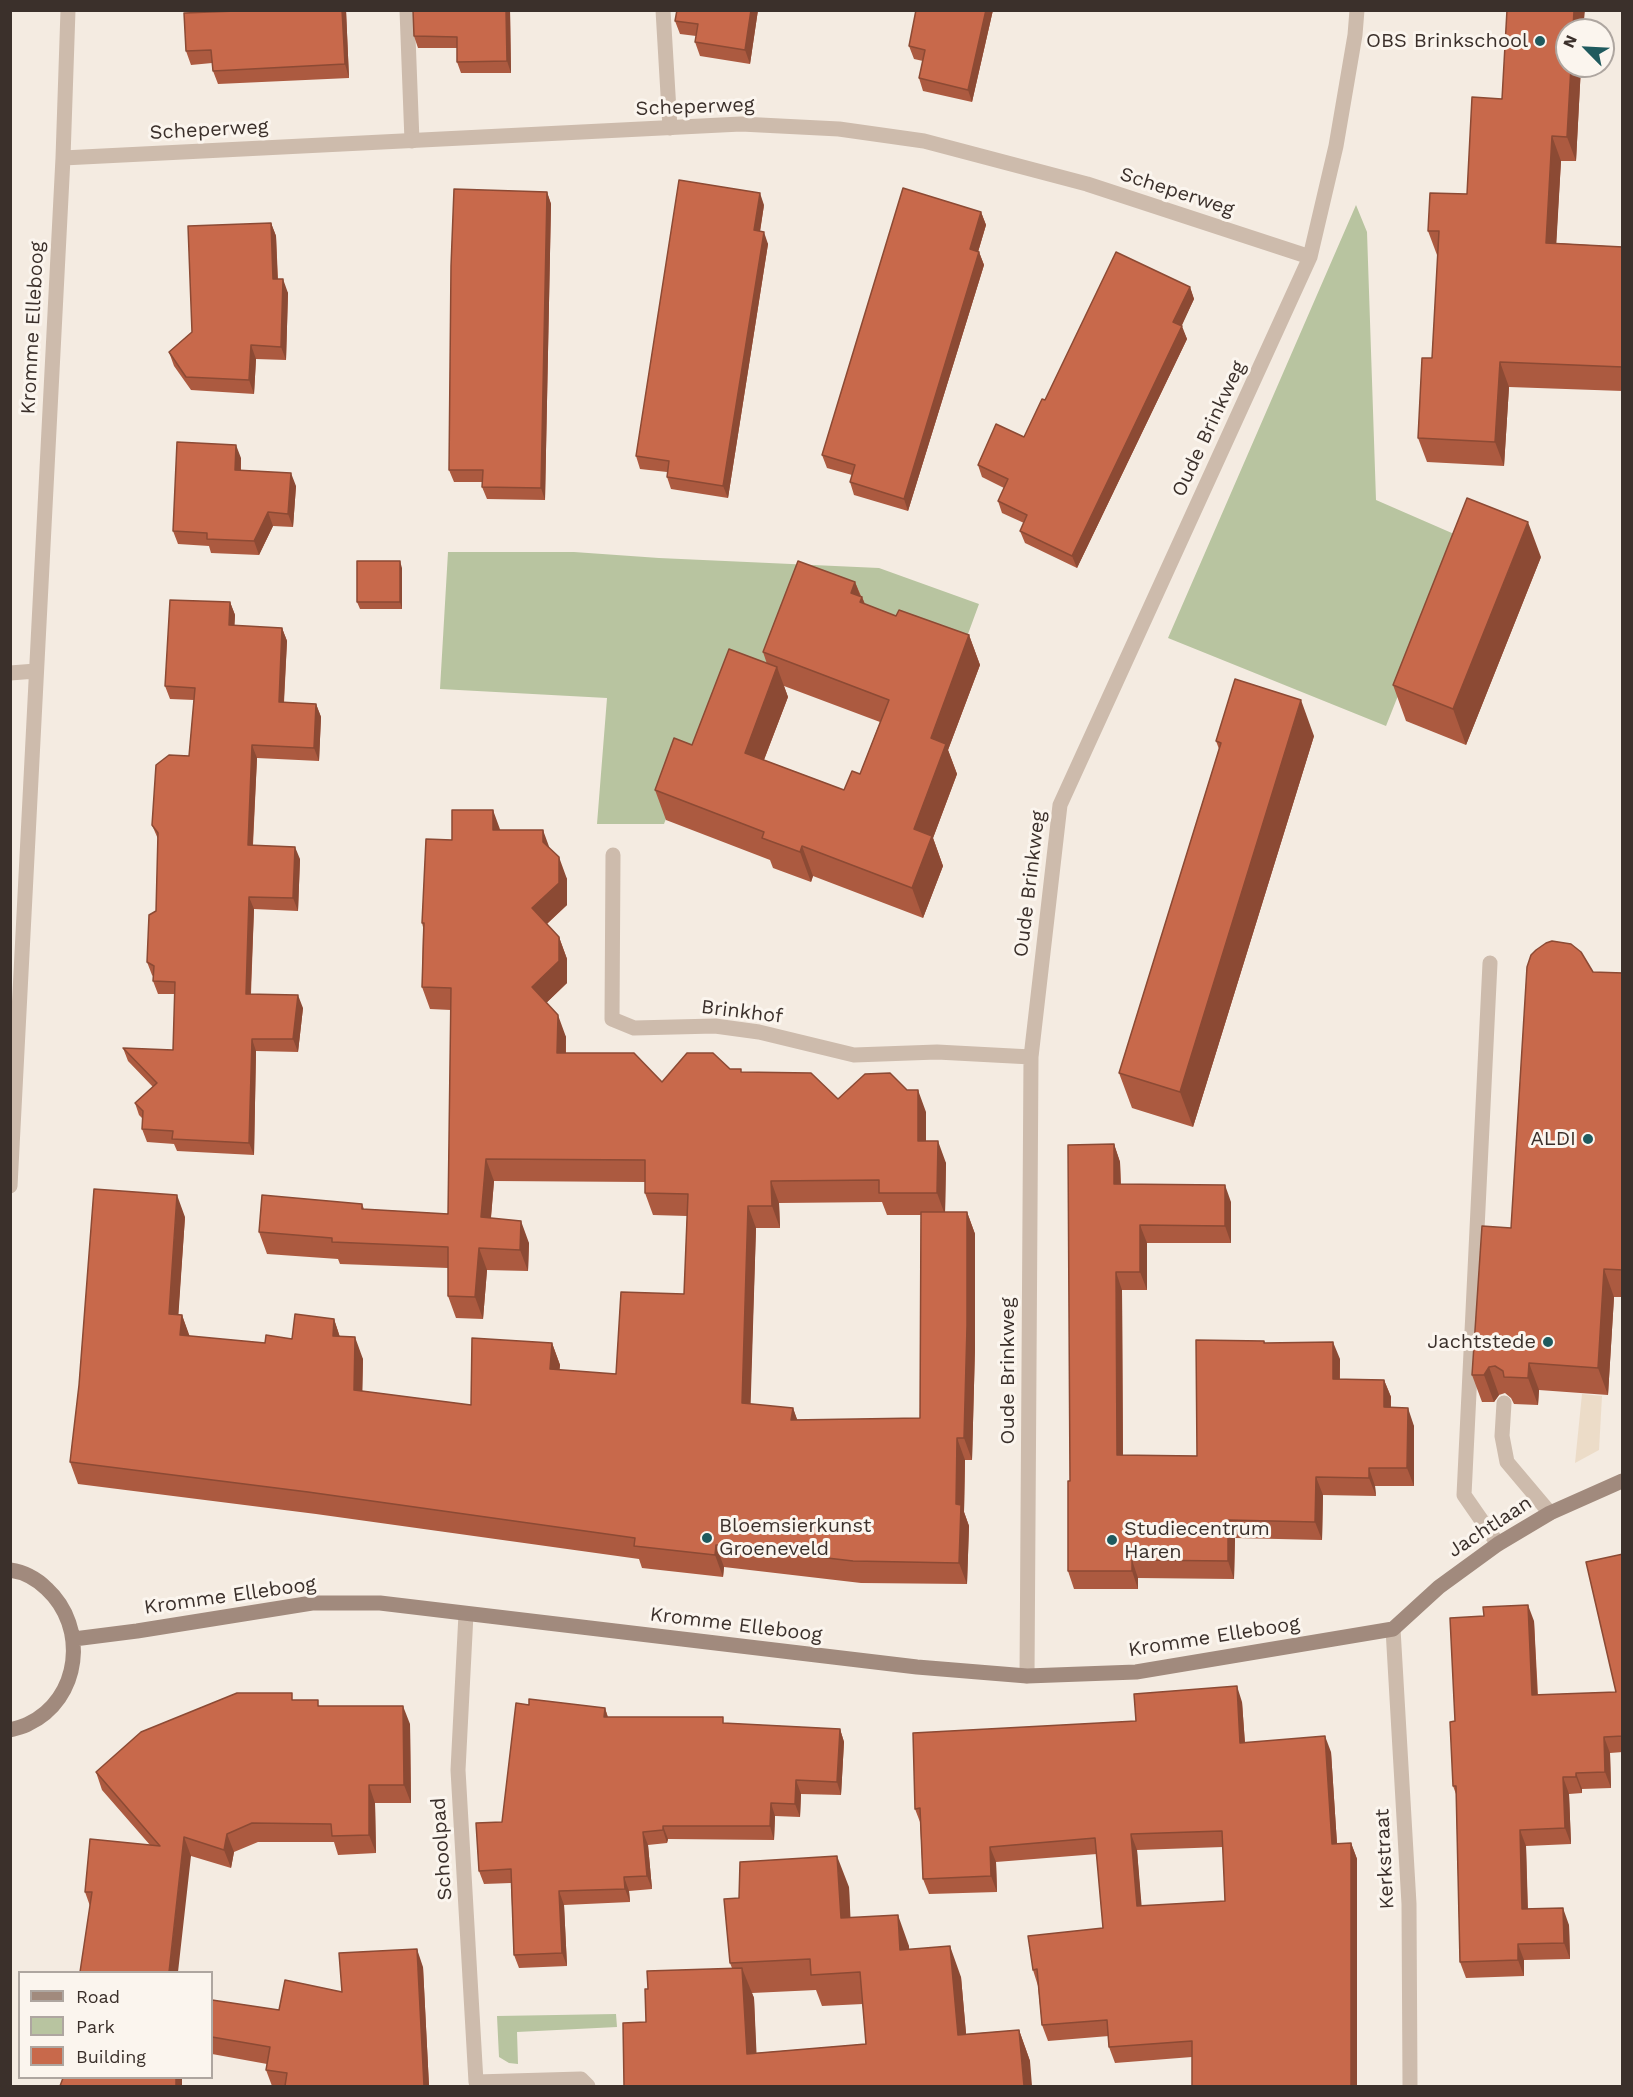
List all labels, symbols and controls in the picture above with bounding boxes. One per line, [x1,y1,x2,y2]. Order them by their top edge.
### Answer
north arrow [1555,18,1615,78]
place label: OBS Brinkschool [1366,29,1528,53]
text: N [1559,32,1581,51]
marker: OBS Brinkschool [1533,34,1547,48]
street label: Scheperweg [635,93,755,121]
street label: Scheperweg [149,115,269,145]
street label: Scheperweg [1117,162,1237,222]
street label: Kromme Elleboog [16,241,50,415]
street label: Oude Brinkweg [1167,357,1251,501]
street label: Oude Brinkweg [1009,810,1051,958]
street label: Brinkhof [700,995,784,1029]
place label: ALDI [1531,1127,1576,1151]
marker: ALDI [1581,1132,1595,1146]
street label: Oude Brinkweg [996,1297,1020,1445]
place label: Jachtstede [1427,1330,1536,1354]
marker: Jachtstede [1541,1335,1555,1349]
street label: Jachtlaan [1444,1491,1536,1563]
place label: Bloemsierkunst Groeneveld [719,1514,871,1561]
place label: Studiecentrum Haren [1124,1517,1270,1564]
marker: Bloemsierkunst Groeneveld [700,1531,714,1545]
marker: Studiecentrum Haren [1105,1533,1119,1547]
street label: Kromme Elleboog [143,1572,317,1620]
street label: Kromme Elleboog [649,1603,823,1647]
street label: Kromme Elleboog [1127,1612,1301,1662]
street label: Schoolpad [426,1797,458,1901]
street label: Kerkstraat [1370,1808,1400,1910]
legend [18,1971,213,2079]
text: Road [76,1986,120,2007]
text: Park [76,2016,115,2037]
text: Building [76,2046,146,2067]

